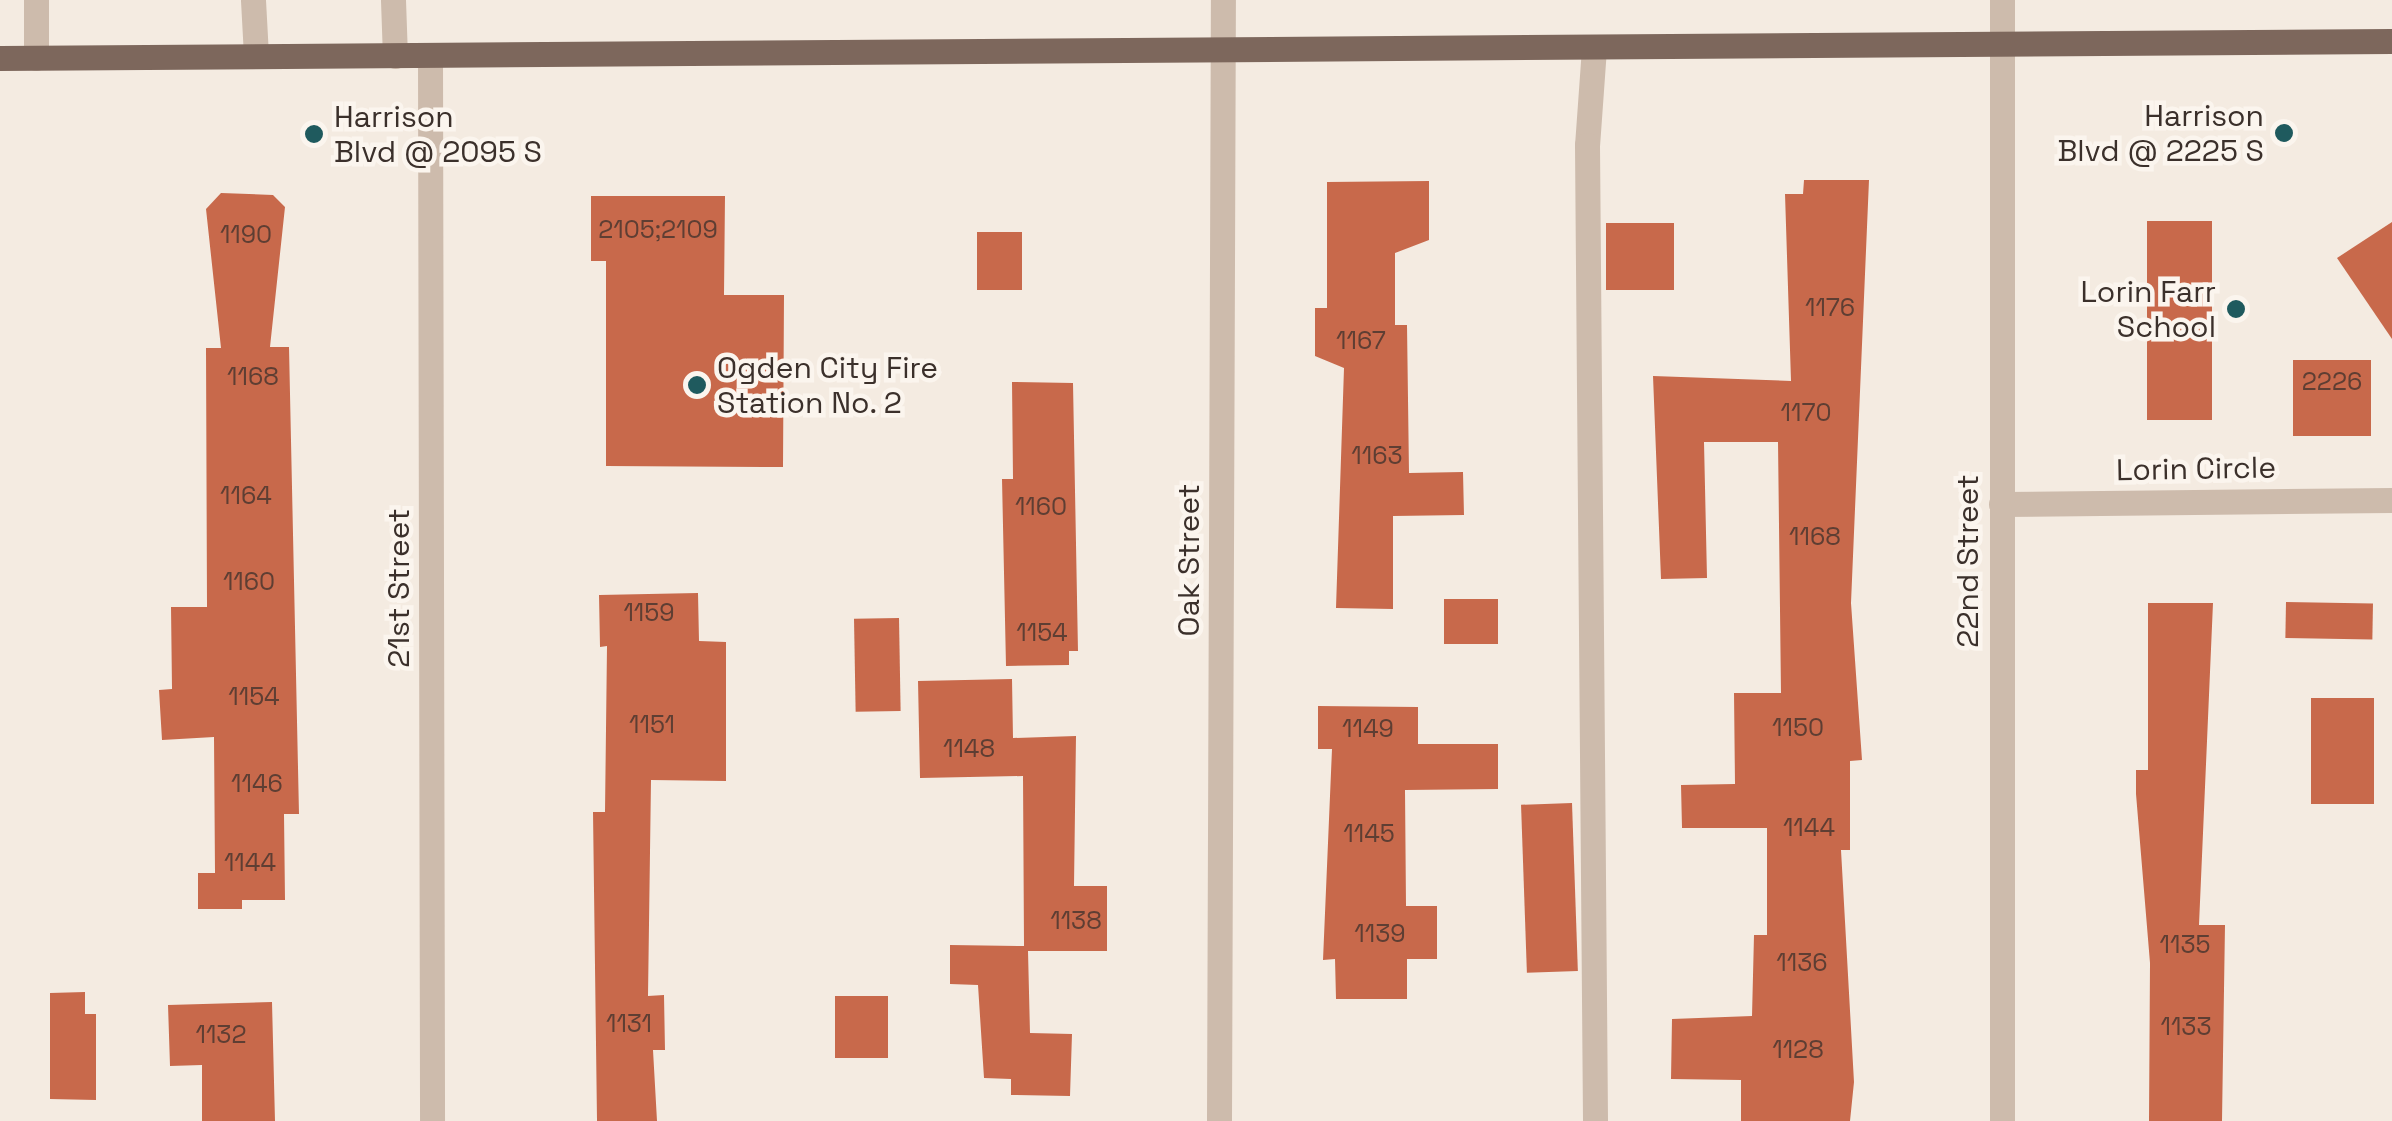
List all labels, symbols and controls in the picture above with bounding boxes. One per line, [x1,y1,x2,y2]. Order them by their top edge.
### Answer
place label: Harrison Blvd @ 2225 S [2057,98,2264,168]
place label: Harrison Blvd @ 2095 S [334,99,542,170]
marker: Harrison Blvd @ 2225 S [2273,122,2295,144]
marker: Harrison Blvd @ 2095 S [303,123,325,145]
house number: 2105;2109 [598,214,718,244]
house number: 1190 [220,219,272,249]
place label: Lorin Farr School [2081,274,2216,344]
house number: 1176 [1805,292,1855,322]
marker: Lorin Farr School [2225,298,2247,320]
house number: 1167 [1336,325,1386,355]
place label: Ogden City Fire Station No. 2 [717,350,938,420]
house number: 1168 [227,361,279,391]
house number: 2226 [2302,366,2362,396]
marker: Ogden City Fire Station No. 2 [686,374,708,396]
house number: 1170 [1781,397,1831,427]
house number: 1163 [1351,440,1403,470]
street label: Lorin Circle [2116,450,2276,488]
street label: 22nd Street [1950,474,1986,648]
house number: 1164 [220,480,272,510]
street label: Oak Street [1171,484,1207,636]
house number: 1160 [1015,491,1067,521]
street label: 21st Street [381,508,417,668]
house number: 1168 [1789,521,1841,551]
house number: 1160 [223,566,275,596]
house number: 1159 [623,597,675,627]
house number: 1154 [1016,617,1068,647]
house number: 1154 [228,681,280,711]
house number: 1151 [629,709,675,739]
house number: 1150 [1772,712,1824,742]
house number: 1149 [1342,713,1394,743]
house number: 1148 [943,733,995,763]
house number: 1146 [231,768,283,798]
house number: 1144 [1783,812,1835,842]
house number: 1145 [1343,818,1395,848]
house number: 1144 [224,847,276,877]
house number: 1138 [1050,905,1102,935]
house number: 1139 [1354,918,1406,948]
house number: 1135 [2160,929,2210,959]
house number: 1136 [1776,947,1828,977]
house number: 1131 [606,1008,652,1038]
house number: 1133 [2160,1011,2212,1041]
house number: 1132 [195,1019,247,1049]
house number: 1128 [1772,1034,1824,1064]

